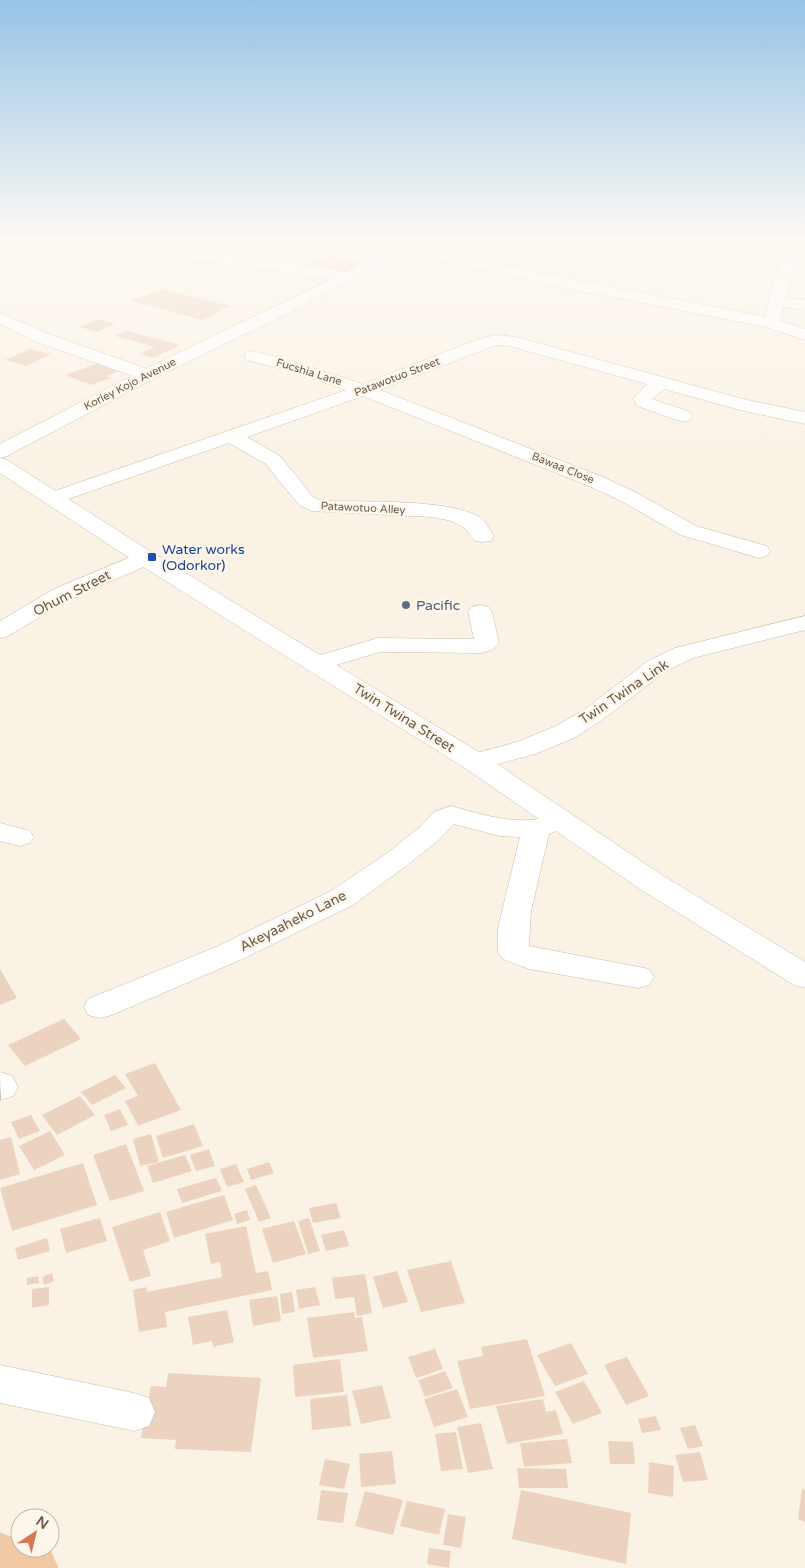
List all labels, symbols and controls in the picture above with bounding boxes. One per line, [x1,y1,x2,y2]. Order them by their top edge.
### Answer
street label: Korley Kojo Avenue [82,355,178,413]
street label: Patawotuo Street [352,355,442,399]
street label: Fucshia Lane [275,356,343,388]
street label: Bawaa Close [530,450,596,486]
street label: Patawotuo Alley [320,499,406,517]
place label: Water works (Odorkor) [162,541,245,574]
marker: Water works (Odorkor) [146,551,158,563]
street label: Ohum Street [30,566,114,620]
place label: Pacific [416,597,460,614]
marker: Pacific [400,599,412,611]
street label: Twin Twina Link [576,656,672,728]
street label: Twin Twina Street [350,680,458,756]
street label: Akeyaaheko Lane [237,887,349,955]
north arrow [10,1508,60,1558]
text: N [33,1513,52,1533]

